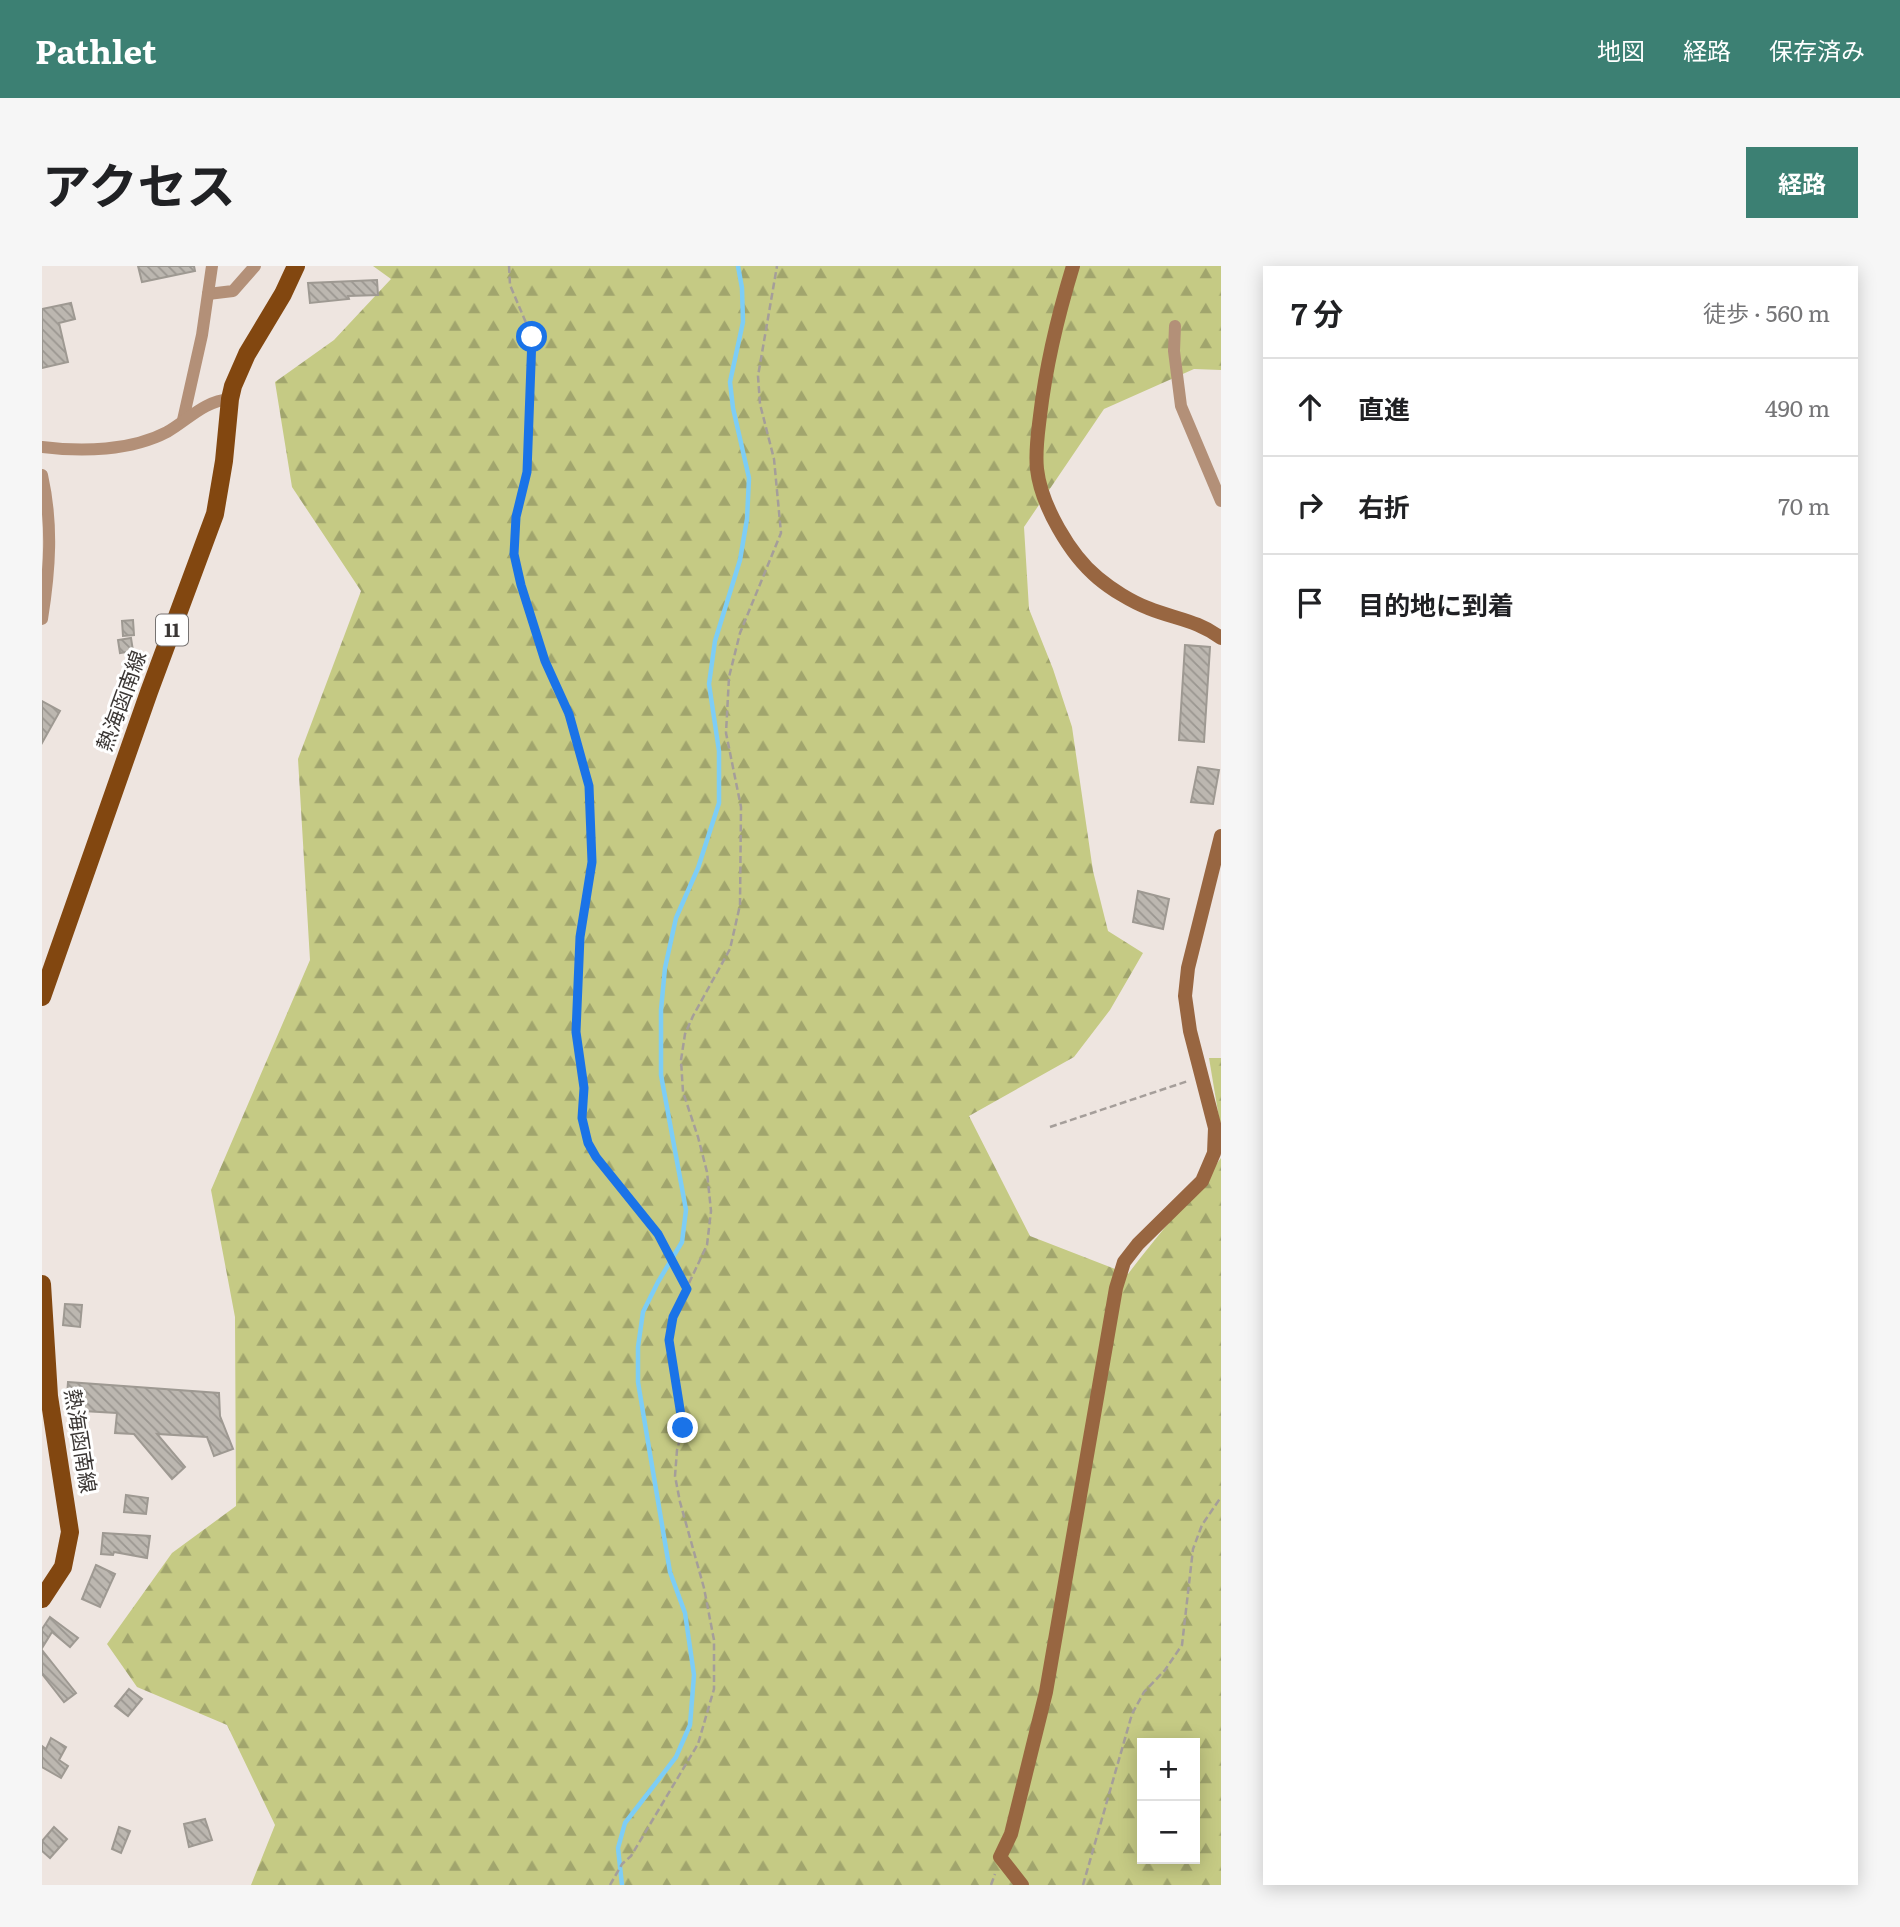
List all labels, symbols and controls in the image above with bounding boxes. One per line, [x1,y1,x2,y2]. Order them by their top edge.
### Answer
text: Pathlet [35,25,156,74]
text: 地図 [1597,32,1645,67]
text: 経路 [1683,32,1731,67]
text: 保存済み [1769,32,1865,67]
text: アクセス [42,146,236,219]
button: 経路 [1746,147,1858,218]
text: 7 分 [1291,290,1343,334]
text: 徒歩 · 560 m [1703,295,1830,329]
route start [516,321,547,352]
icon: ahead [1291,388,1329,426]
text: 直進 [1358,388,1410,427]
text: 490 m [1765,390,1830,424]
icon: right [1291,486,1329,524]
text: 右折 [1358,486,1410,525]
text: 70 m [1778,488,1830,522]
icon: arrive [1291,584,1329,622]
text: 目的地に到着 [1358,584,1514,623]
road number: 11 [156,614,188,646]
street label: 熱海函南線 [87,646,152,755]
street label: 熱海函南線 [59,1386,106,1495]
route end [667,1412,698,1443]
map controls [1137,1738,1200,1864]
button: + [1137,1738,1200,1801]
button: − [1137,1801,1200,1864]

